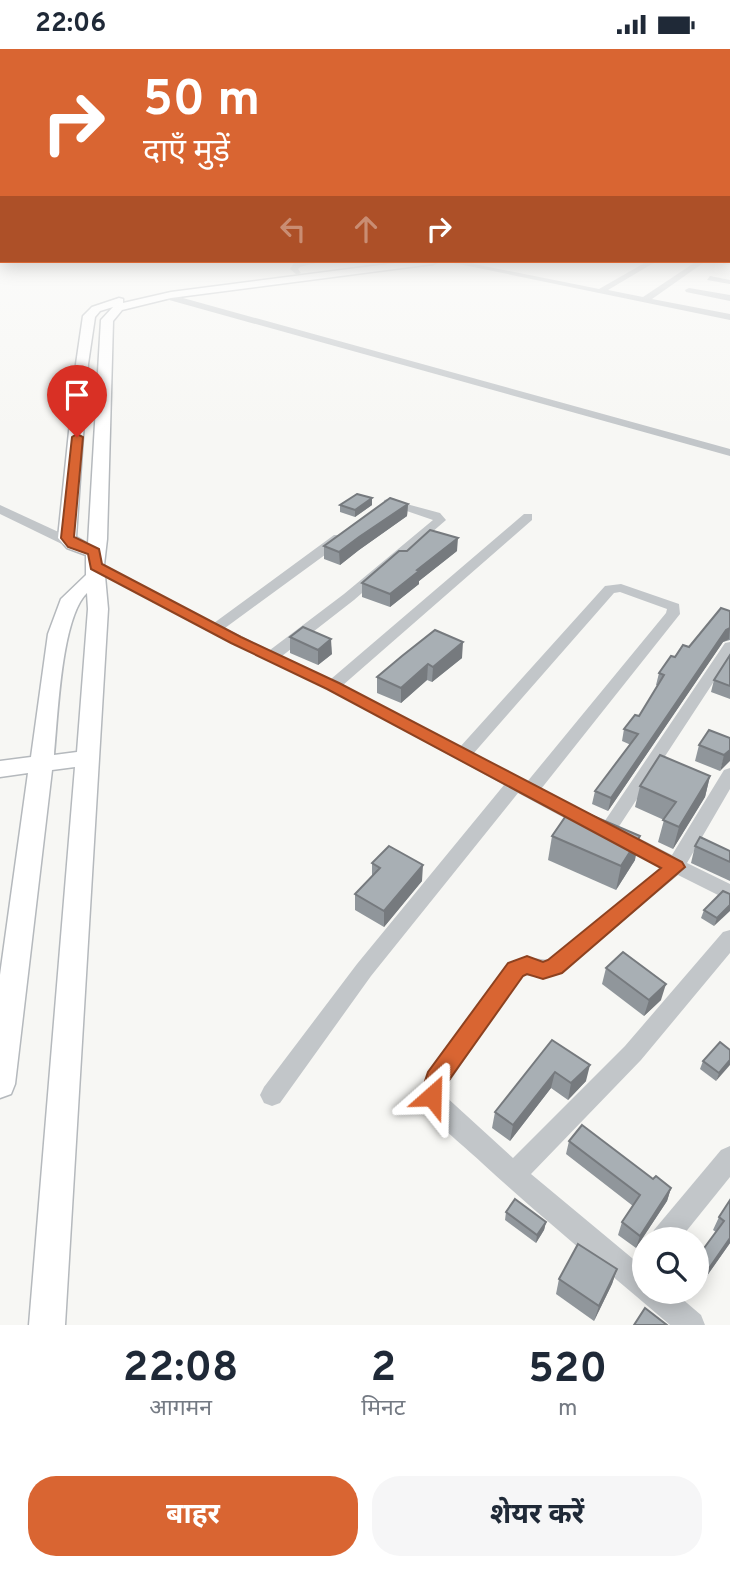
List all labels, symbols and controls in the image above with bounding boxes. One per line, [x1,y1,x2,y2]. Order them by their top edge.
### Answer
text: 22:06 [35,8,106,41]
text: 50 m [143,71,260,133]
icon: right [28,77,119,168]
text: दाएँ मुड़ें [143,133,230,173]
icon: left [274,210,312,248]
icon: ahead [347,210,385,248]
icon: right [420,210,458,248]
pin [47,365,107,437]
icon: arrive [58,376,96,414]
position arrow [395,1059,469,1133]
map controls [632,1227,709,1304]
button: search [632,1227,709,1304]
text: 22:08 [123,1343,238,1396]
text: 2 [370,1343,396,1396]
text: 520 [528,1344,607,1397]
text: आगमन [149,1395,212,1424]
text: मिनट [361,1395,405,1424]
text: m [558,1395,577,1424]
button: बाहर [28,1476,358,1556]
button: शेयर करें [372,1476,702,1556]

